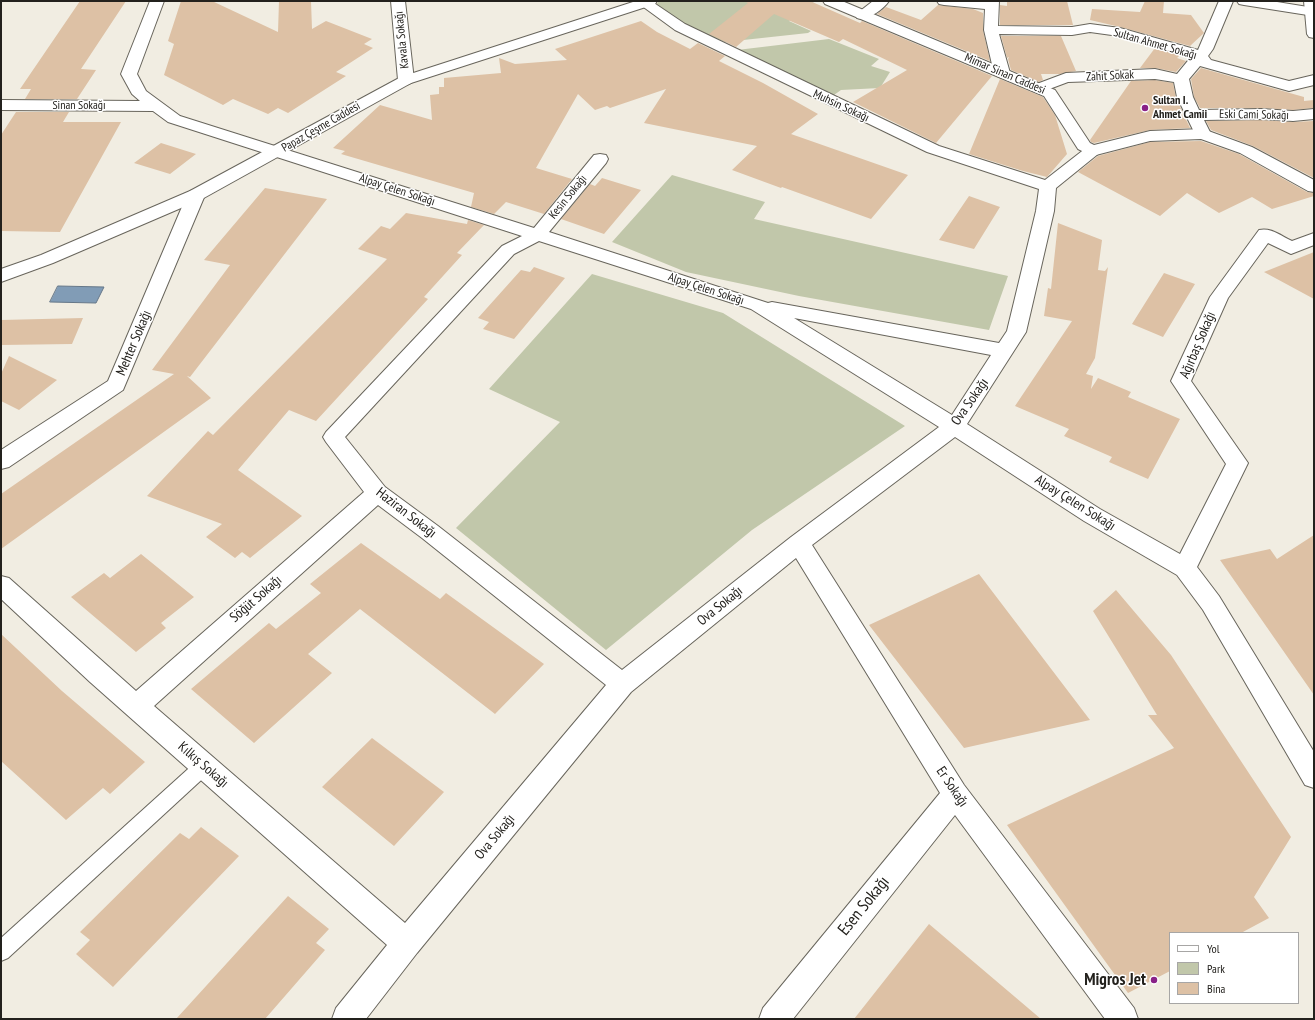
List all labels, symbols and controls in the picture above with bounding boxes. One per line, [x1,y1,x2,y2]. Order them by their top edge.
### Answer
street label: Kavala Sokağı [392,11,412,69]
street label: Sultan Ahmet Sokağı [1112,25,1198,63]
street label: Mimar Sinan Caddesi [962,50,1048,98]
street label: Zahit Sokak [1086,68,1134,84]
street label: Muhsin Sokağı [811,87,871,125]
place label: Sultan I. Ahmet Camii [1153,94,1207,122]
street label: Sinan Sokağı [52,99,106,113]
street label: Papaz Çeşme Caddesi [279,99,363,155]
marker: Sultan I. Ahmet Camii [1140,103,1150,113]
street label: Eski Cami Sokağı [1219,107,1289,123]
street label: Alpay Çelen Sokağı [357,171,437,209]
street label: Kesin Sokağı [546,172,590,222]
street label: Alpay Çelen Sokağı [666,270,746,308]
street label: Mehter Sokağı [113,308,155,378]
street label: Ağırbaş Sokağı [1176,309,1220,381]
street label: Ova Sokağı [948,375,992,429]
street label: Alpay Çelen Sokağı [1032,472,1118,534]
street label: Haziran Sokağı [373,484,439,542]
street label: Söğüt Sokağı [227,572,285,626]
street label: Ova Sokağı [694,583,746,629]
street label: Kılkış Sokağı [174,738,232,792]
street label: Er Sokağı [932,764,972,810]
street label: Ova Sokağı [471,811,519,863]
street label: Esen Sokağı [834,872,894,940]
legend [1169,932,1299,1004]
text: Yol [1207,941,1220,956]
text: Park [1207,961,1225,976]
place label: Migros Jet [1084,970,1146,990]
marker: Migros Jet [1149,975,1159,985]
text: Bina [1207,981,1225,996]

